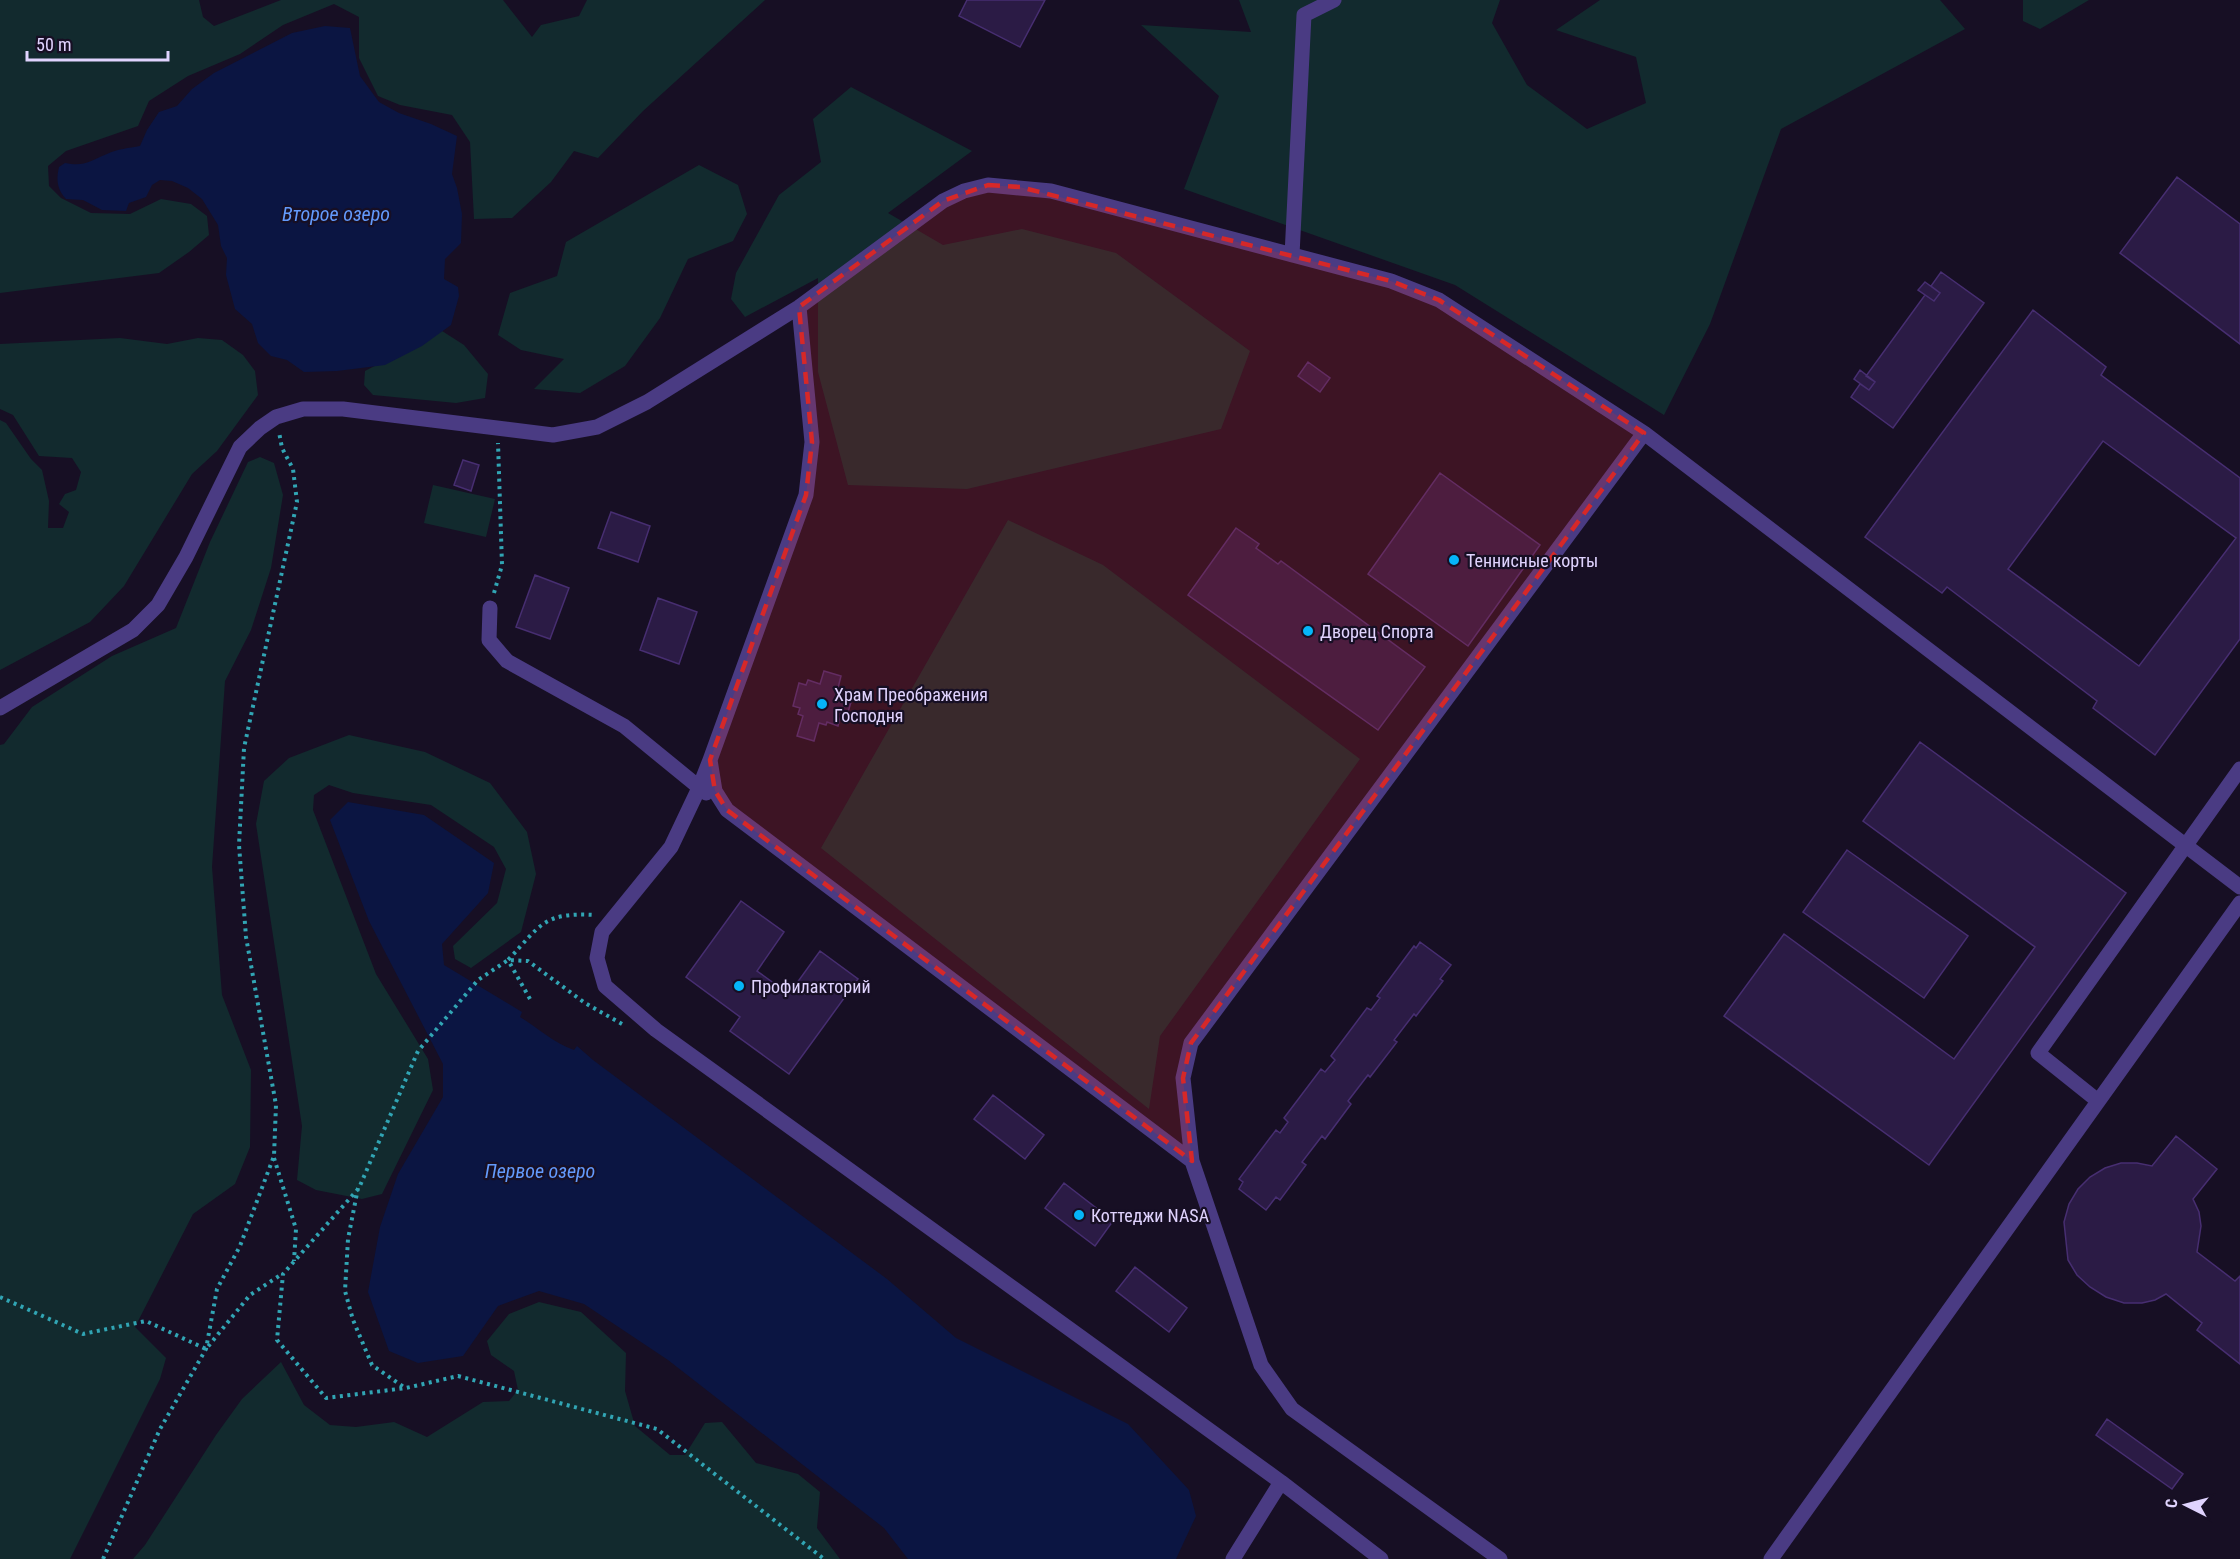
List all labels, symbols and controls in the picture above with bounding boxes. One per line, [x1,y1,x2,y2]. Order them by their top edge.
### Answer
scale bar [27,24,168,62]
text: 50 m [36,34,71,55]
water label: Второе озеро [282,202,390,226]
place label: Теннисные корты [1466,550,1598,571]
marker: Теннисные корты [1447,553,1461,567]
place label: Дворец Спорта [1320,621,1434,642]
marker: Дворец Спорта [1301,624,1315,638]
place label: Храм Преображения Господня [834,684,988,726]
marker: Храм Преображения Господня [815,697,829,711]
place label: Профилакторий [751,976,871,997]
marker: Профилакторий [732,979,746,993]
water label: Первое озеро [485,1159,595,1183]
place label: Коттеджи NASA [1091,1205,1210,1226]
marker: Коттеджи NASA [1072,1208,1086,1222]
north arrow [2156,1475,2216,1535]
text: С [2162,1498,2182,1509]

